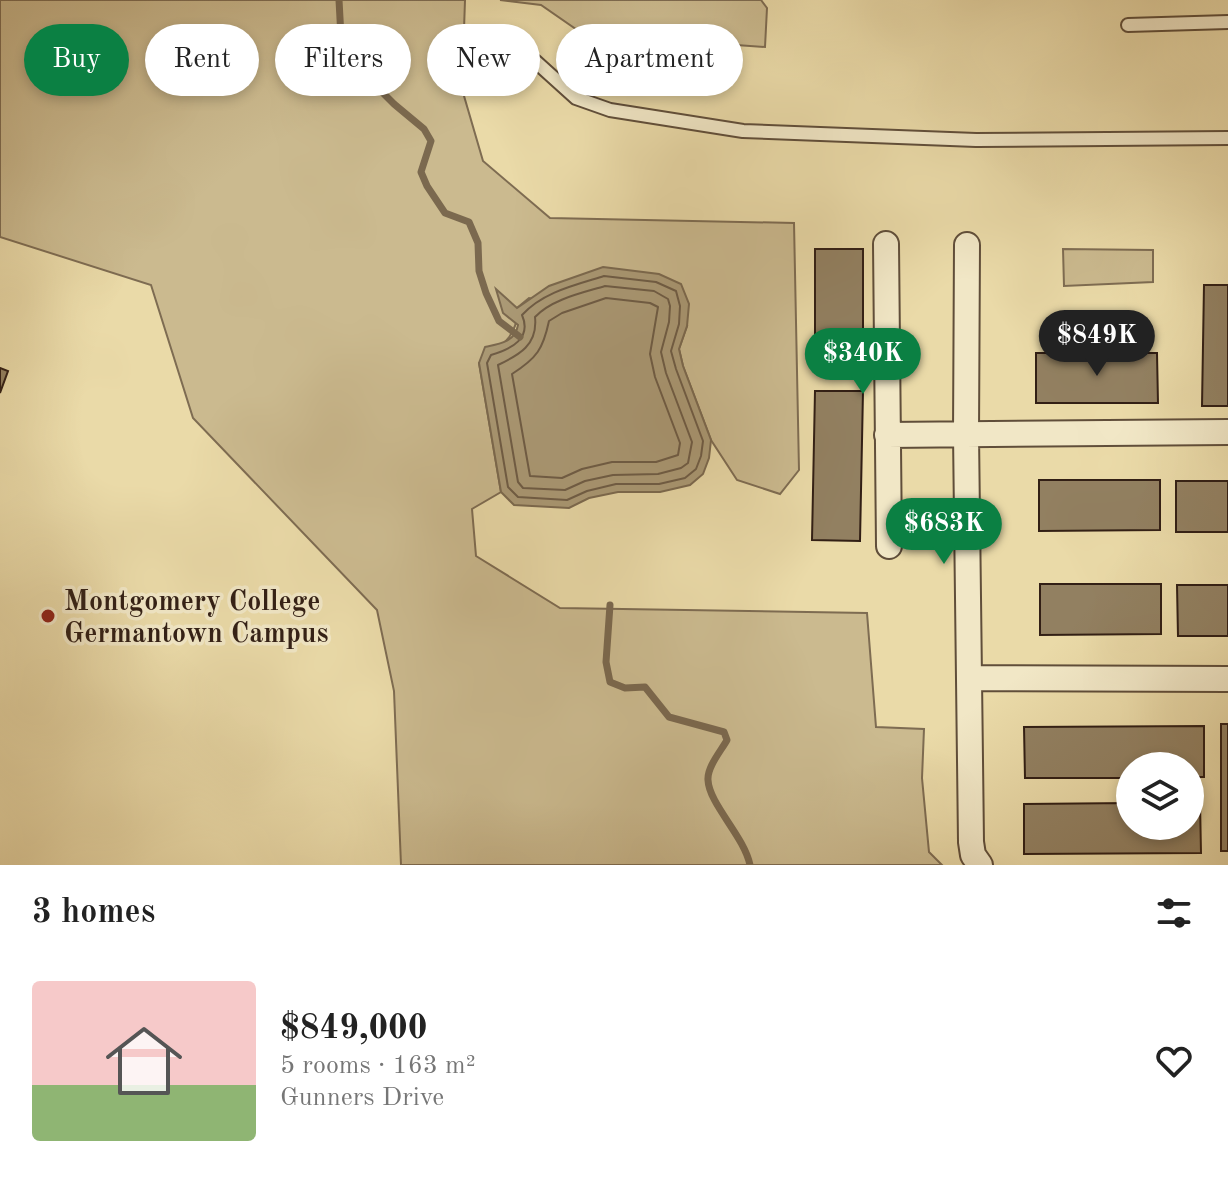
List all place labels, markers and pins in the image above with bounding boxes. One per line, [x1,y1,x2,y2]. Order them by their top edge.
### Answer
pin: $849K [1041,310,1153,378]
pin: $340K [807,328,919,396]
pin: $683K [888,498,1000,566]
place label: Montgomery College Germantown Campus [64,589,329,649]
marker: Montgomery College Germantown Campus [39,607,57,625]

